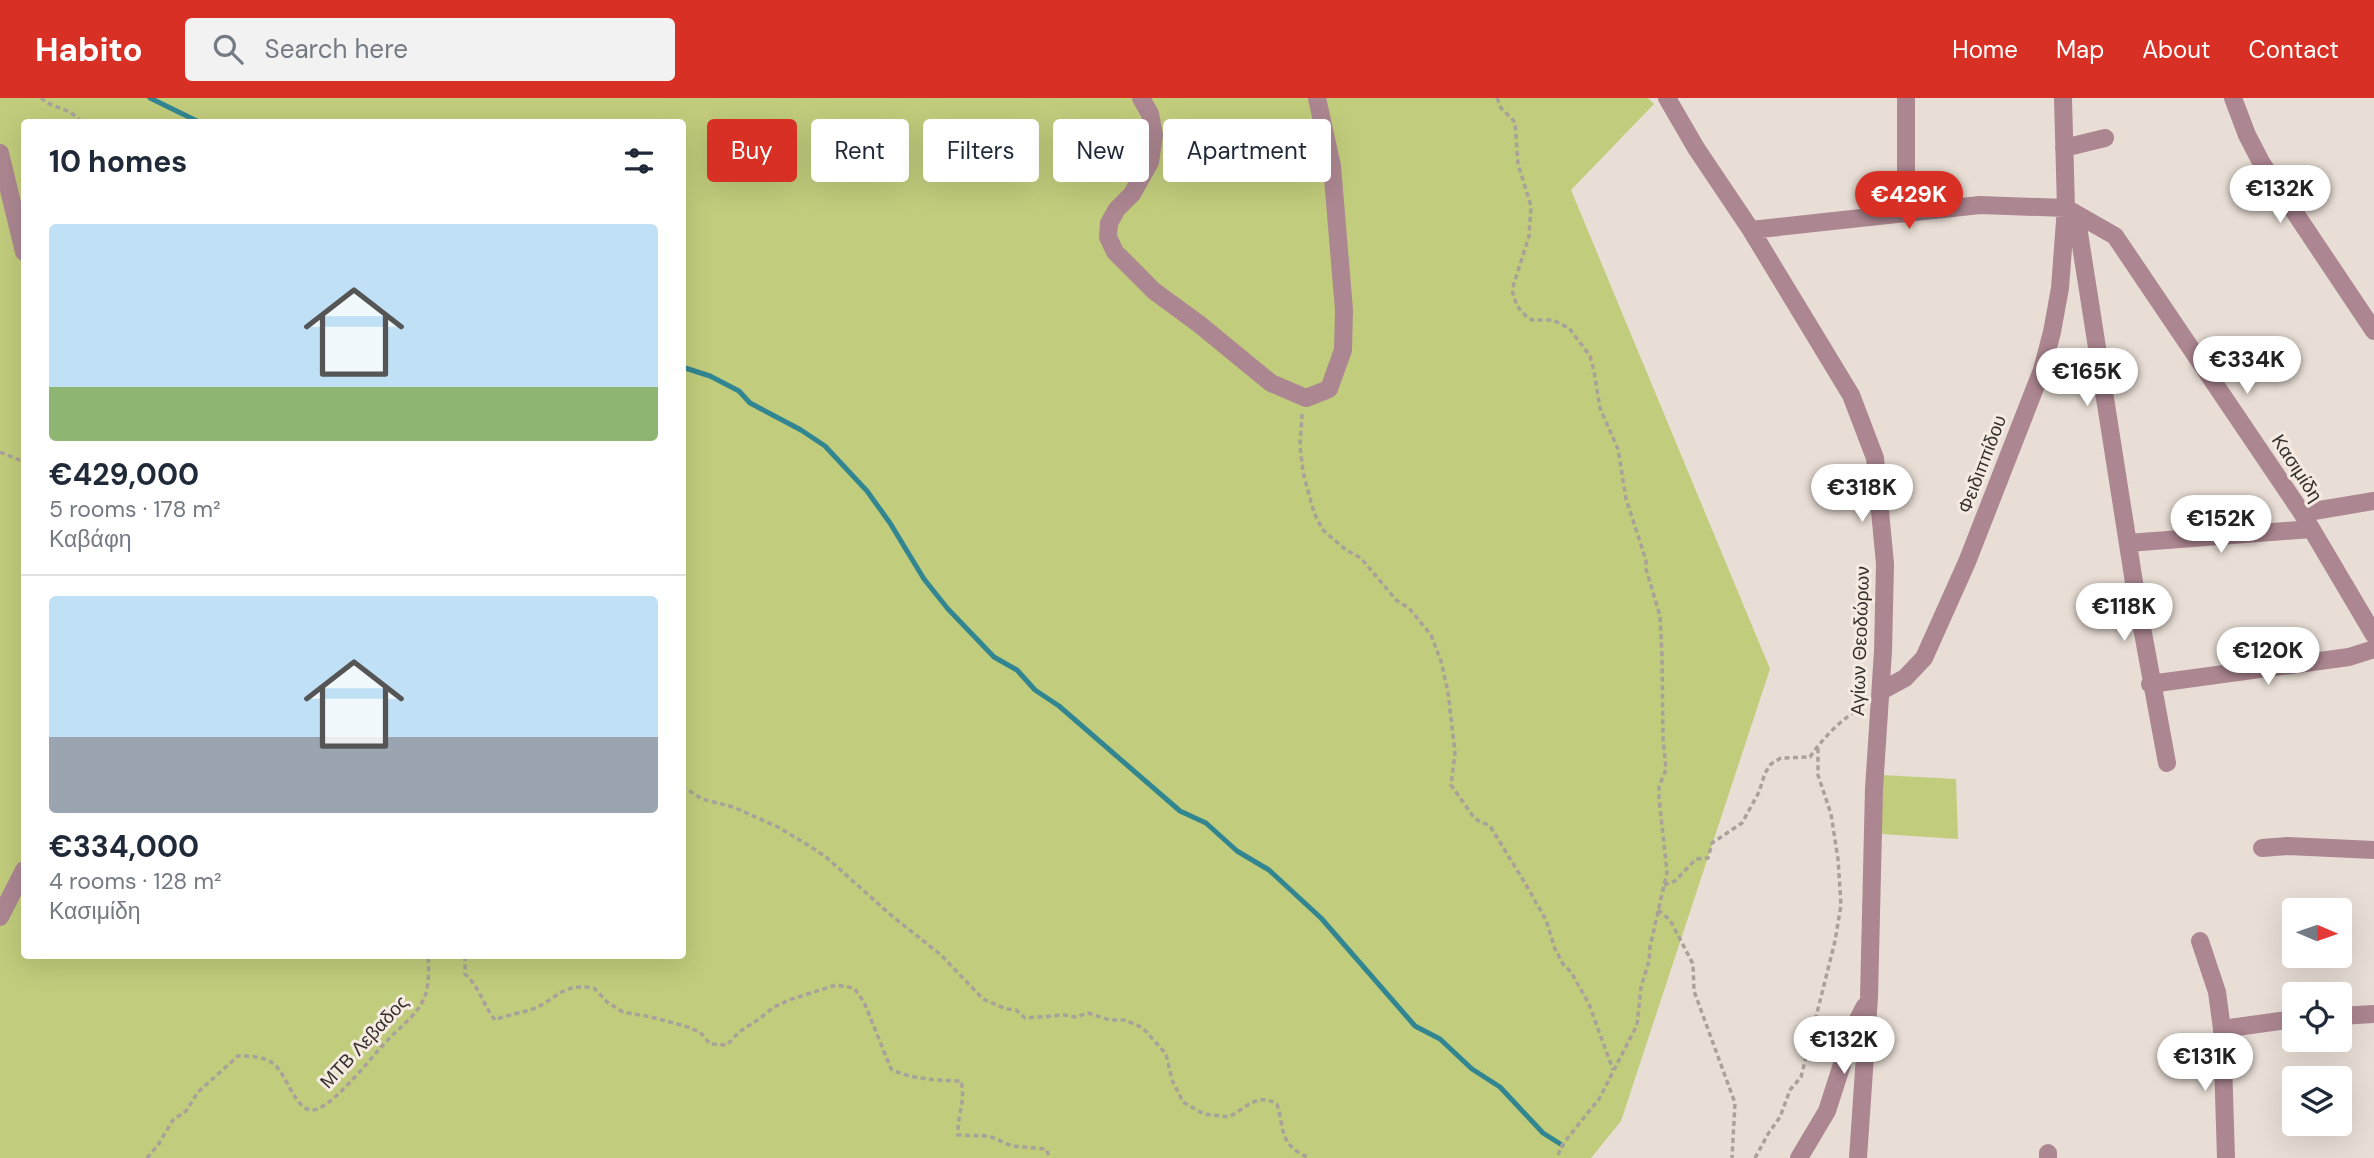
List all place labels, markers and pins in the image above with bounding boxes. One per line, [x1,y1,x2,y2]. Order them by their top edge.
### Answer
pin: €132K [2231,166,2329,225]
pin: €429K [1860,172,1958,231]
pin: €334K [2198,336,2296,396]
pin: €165K [2038,348,2136,408]
pin: €318K [1813,464,1911,524]
pin: €152K [2172,496,2270,555]
pin: €118K [2075,584,2173,643]
pin: €120K [2219,628,2317,687]
pin: €132K [1795,1016,1893,1076]
pin: €131K [2156,1034,2254,1093]

